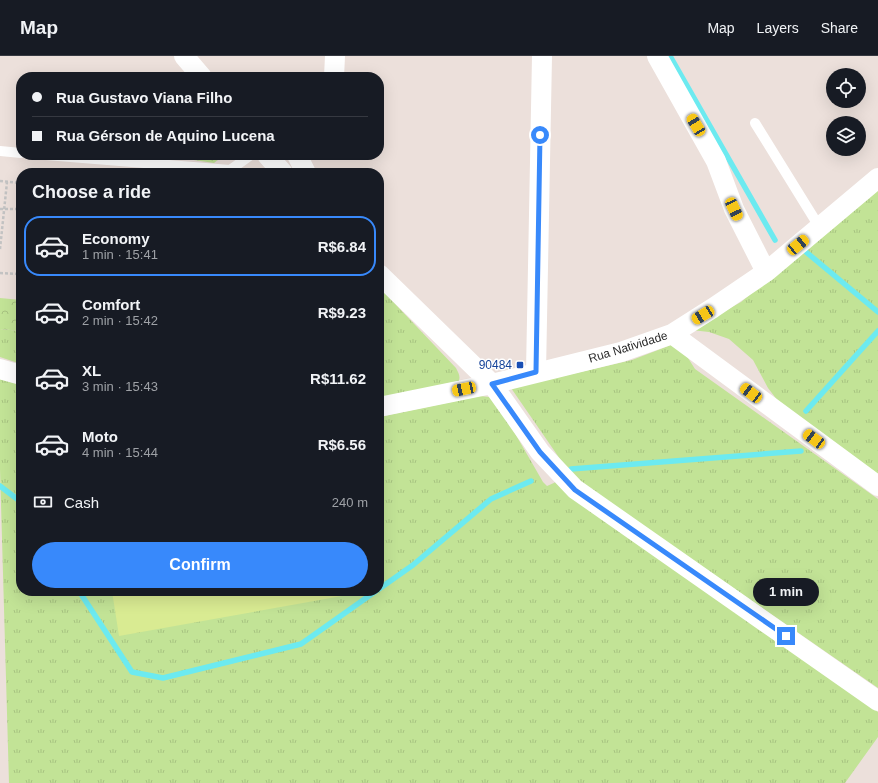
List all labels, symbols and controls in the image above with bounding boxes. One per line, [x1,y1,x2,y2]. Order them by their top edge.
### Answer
text: Map [20,17,58,38]
text: Map [707,20,735,36]
text: Layers [757,20,799,36]
text: Share [821,20,858,36]
map controls [826,68,866,156]
button: locate [826,68,866,108]
text: Rua Gustavo Viana Filho [56,89,232,106]
car [685,112,707,138]
button: layers [826,116,866,156]
route start [531,126,549,144]
text: Rua Gérson de Aquino Lucena [56,127,275,144]
text: Choose a ride [32,182,151,202]
car [723,196,745,222]
icon: car [34,228,70,264]
text: Economy [82,230,150,247]
car [785,233,811,257]
text: R$6.84 [318,238,366,255]
text: 1 min · 15:41 [82,247,158,262]
icon: car [34,294,70,330]
text: Comfort [82,296,140,313]
text: R$9.23 [318,304,366,321]
car [690,304,716,326]
text: 2 min · 15:42 [82,313,158,328]
street label: Rua Natividade [587,328,670,366]
place label: 90484 [479,358,512,372]
icon: car [34,360,70,396]
marker: 90484 [515,360,525,370]
text: XL [82,362,101,379]
text: R$11.62 [310,370,366,387]
text: 3 min · 15:43 [82,379,158,394]
car [451,381,477,397]
car [738,381,764,405]
icon: car [34,426,70,462]
car [801,427,827,451]
text: Moto [82,428,118,445]
text: R$6.56 [318,436,366,453]
text: 4 min · 15:44 [82,445,158,460]
icon: cash [32,491,54,513]
text: Cash [64,494,99,511]
text: 240 m [332,495,368,510]
button: Confirm [32,542,368,588]
callout: 1 min [753,578,819,606]
text: 1 min [769,584,803,599]
route end [777,627,795,645]

